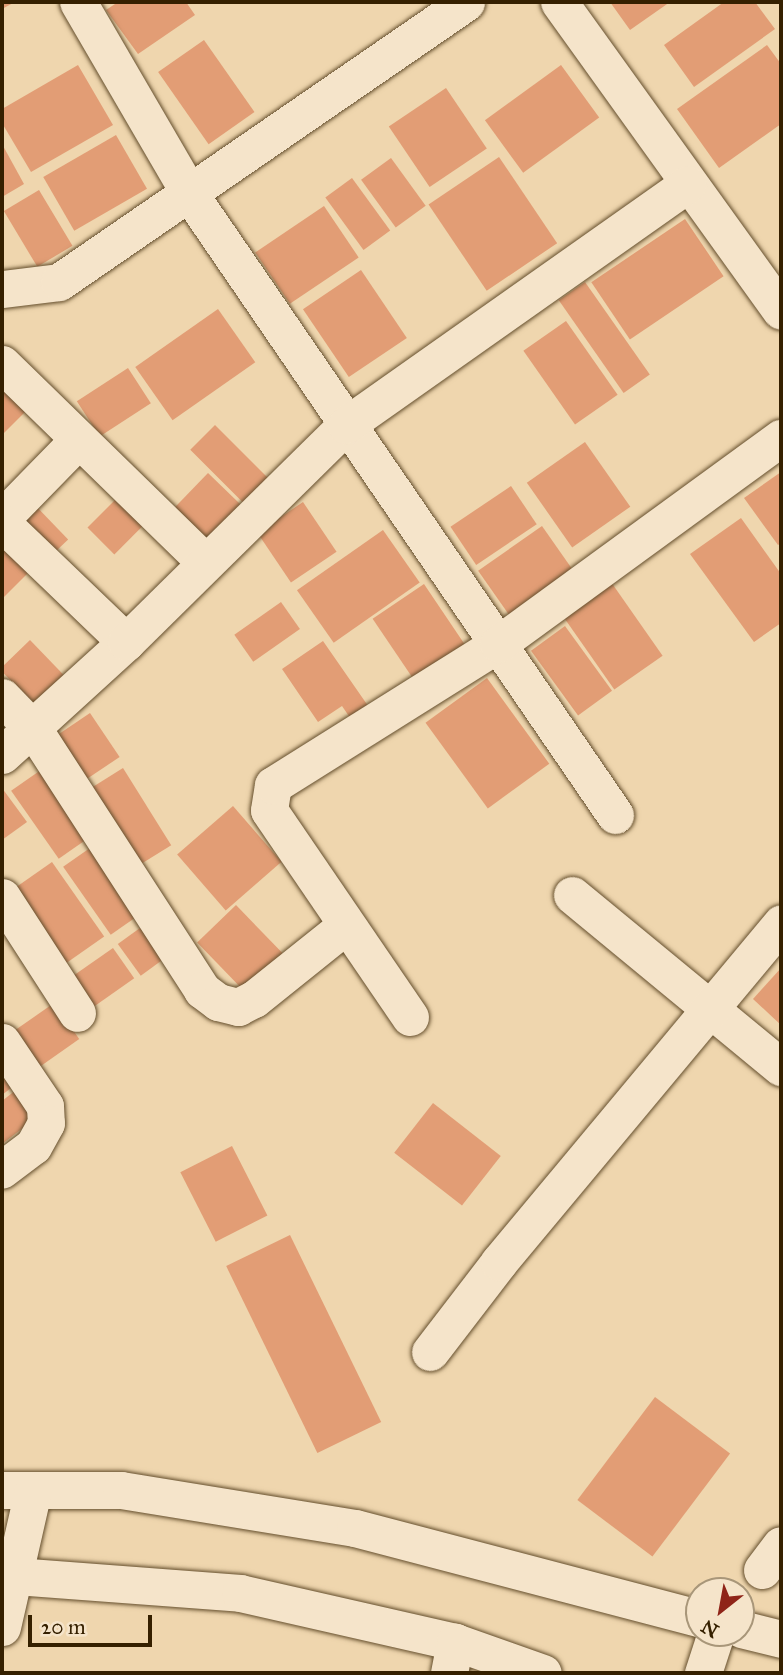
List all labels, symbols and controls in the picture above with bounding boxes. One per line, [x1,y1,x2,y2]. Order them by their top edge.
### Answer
north arrow [685,1577,755,1647]
scale bar [32,1602,156,1646]
text: 20 m [41,1614,86,1640]
text: N [697,1615,723,1643]

